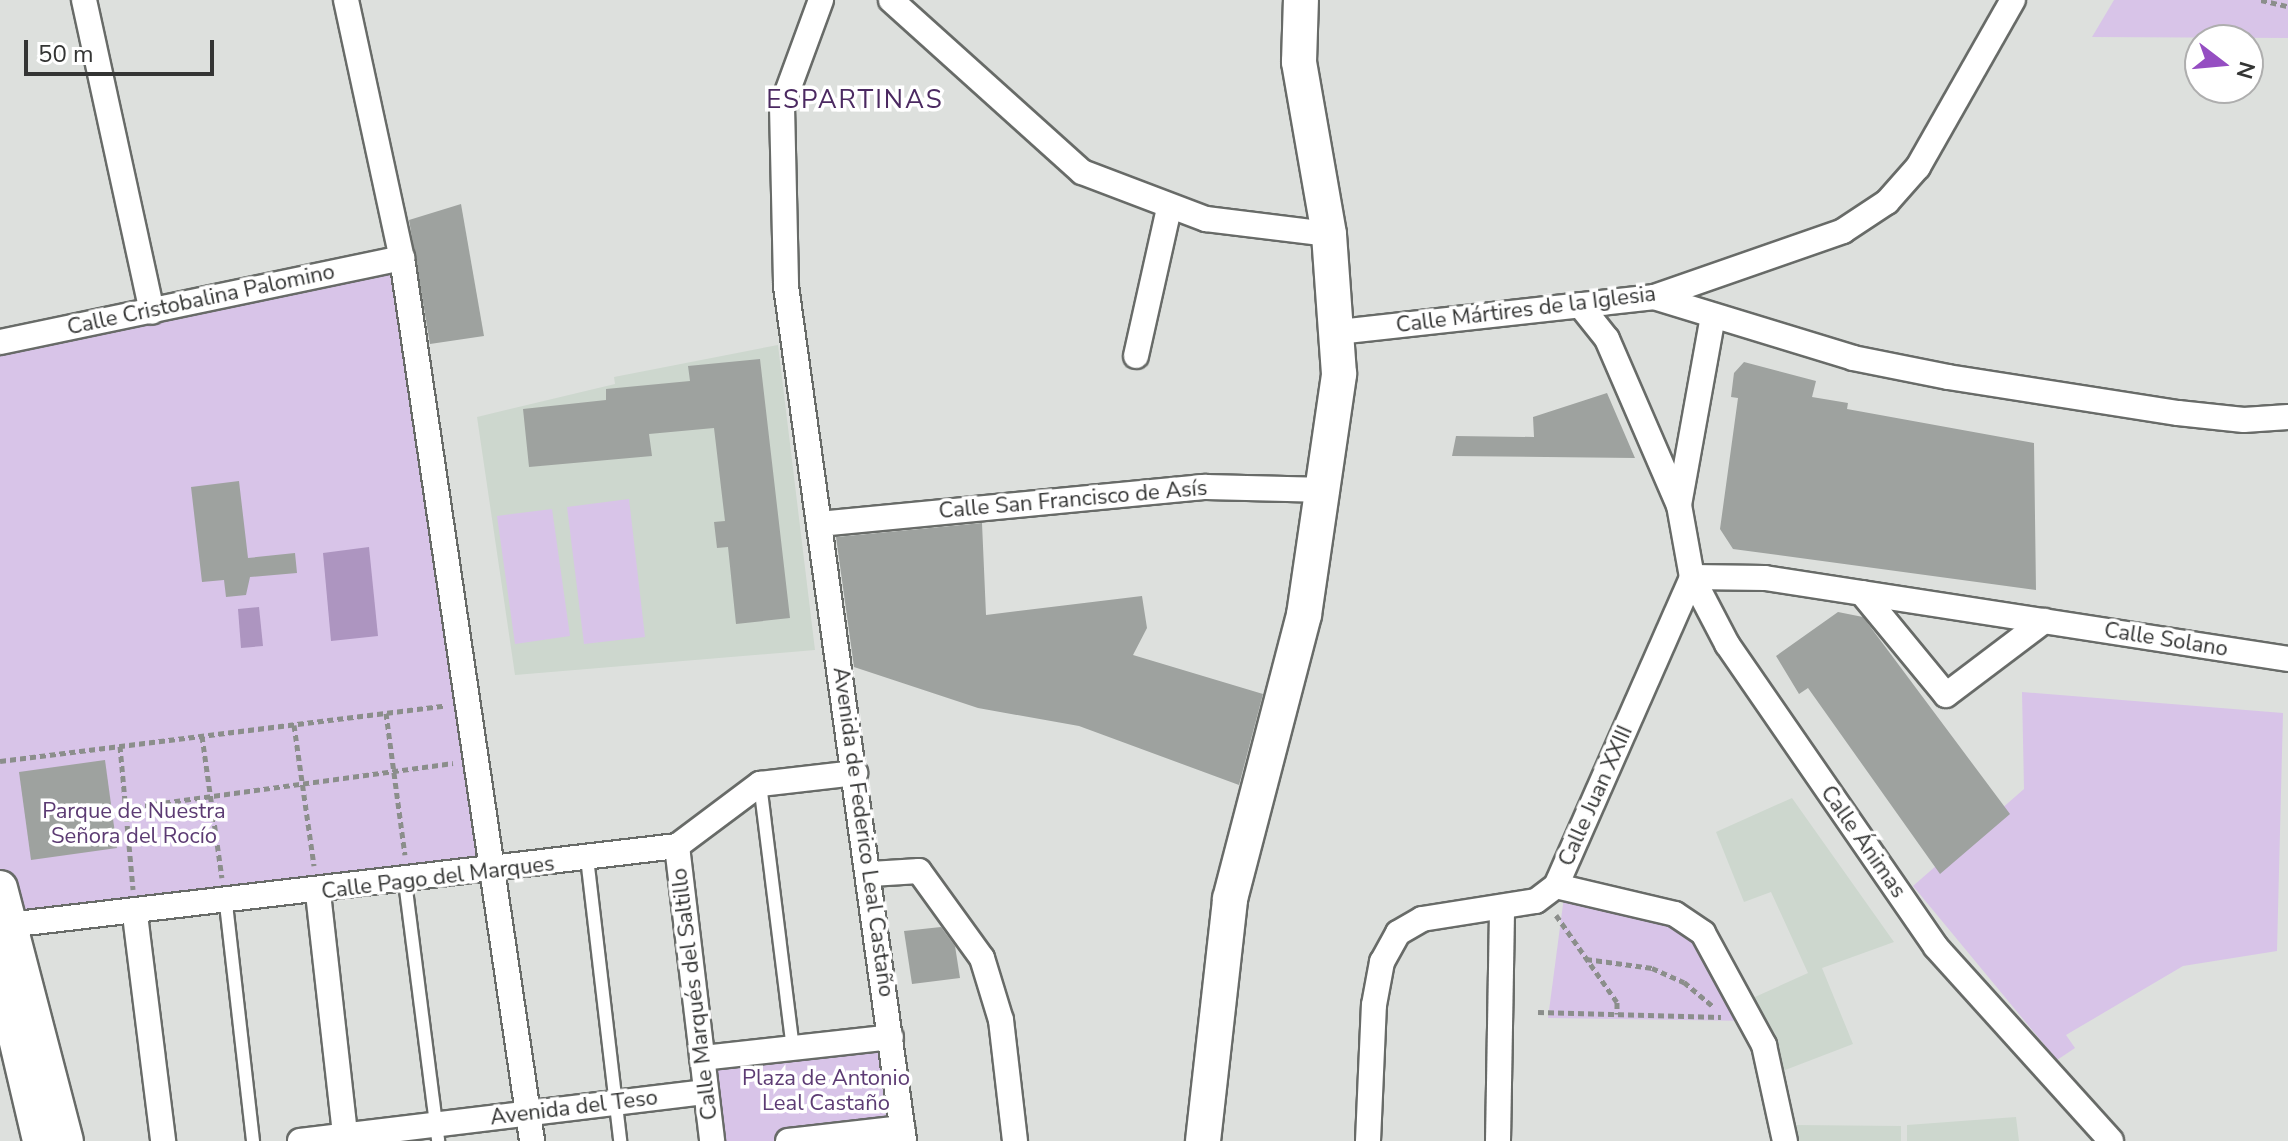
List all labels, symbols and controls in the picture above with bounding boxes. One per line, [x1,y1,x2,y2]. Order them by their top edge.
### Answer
scale bar [28,24,218,74]
north arrow [2184,24,2264,104]
text: 50 m [38,38,94,70]
text: N [2228,58,2262,82]
district label: ESPARTINAS [766,84,944,116]
street label: Calle Cristobalina Palomino [65,259,337,341]
street label: Calle Mártires de la Iglesia [1394,281,1658,339]
street label: Calle San Francisco de Asís [938,475,1208,525]
street label: Calle Solano [2102,617,2230,663]
street label: Avenida de Federico Leal Castaño [827,665,899,999]
street label: Calle Juan XXIII [1553,722,1639,870]
street label: Calle Ánimas [1815,781,1911,903]
park label: Parque de Nuestra Señora del Rocío [42,798,226,850]
street label: Calle Pago del Marques [320,851,556,905]
street label: Calle Marqués del Saltillo [666,866,724,1122]
park label: Plaza de Antonio Leal Castaño [742,1065,910,1116]
street label: Avenida del Teso [489,1085,659,1131]

